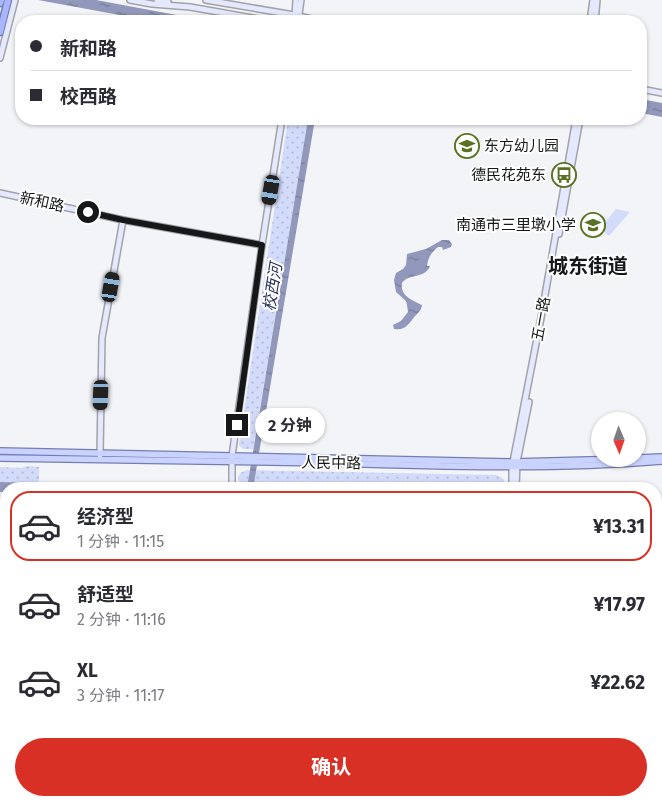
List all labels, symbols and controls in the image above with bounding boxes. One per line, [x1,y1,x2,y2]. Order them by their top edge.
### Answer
text: 新和路 [60,37,117,60]
text: 校西路 [60,85,117,108]
school or university icon: 东方幼儿园 [454,133,480,159]
place label: 东方幼儿园 [484,137,559,155]
bus stop icon: 德民花苑东 [551,162,577,188]
place label: 德民花苑东 [471,166,546,184]
car [261,174,280,206]
street label: 新和路 [18,189,66,215]
route start [77,201,99,223]
school or university icon: 南通市三里墩小学 [580,212,606,238]
place label: 南通市三里墩小学 [456,216,576,234]
district label: 城东街道 [548,254,628,278]
water label: 校西河 [259,259,286,312]
car [101,271,120,303]
street label: 五一路 [528,295,554,343]
car [92,380,109,410]
callout: 2 分钟 [254,408,324,442]
north arrow [591,412,646,468]
map controls [591,412,646,467]
route end [226,414,248,436]
text: 2 分钟 [268,416,312,435]
street label: 人民中路 [301,453,361,473]
icon: car [17,504,62,549]
text: 经济型 [77,505,134,528]
text: ¥13.31 [593,515,645,538]
text: 1 分钟 · 11:15 [77,532,164,551]
icon: car [17,582,62,627]
text: 舒适型 [77,583,134,606]
text: ¥17.97 [594,593,645,616]
text: 2 分钟 · 11:16 [77,610,166,629]
text: XL [77,659,98,682]
icon: car [17,660,62,705]
text: ¥22.62 [590,671,645,694]
text: 3 分钟 · 11:17 [77,686,164,705]
button: 确认 [15,738,647,796]

